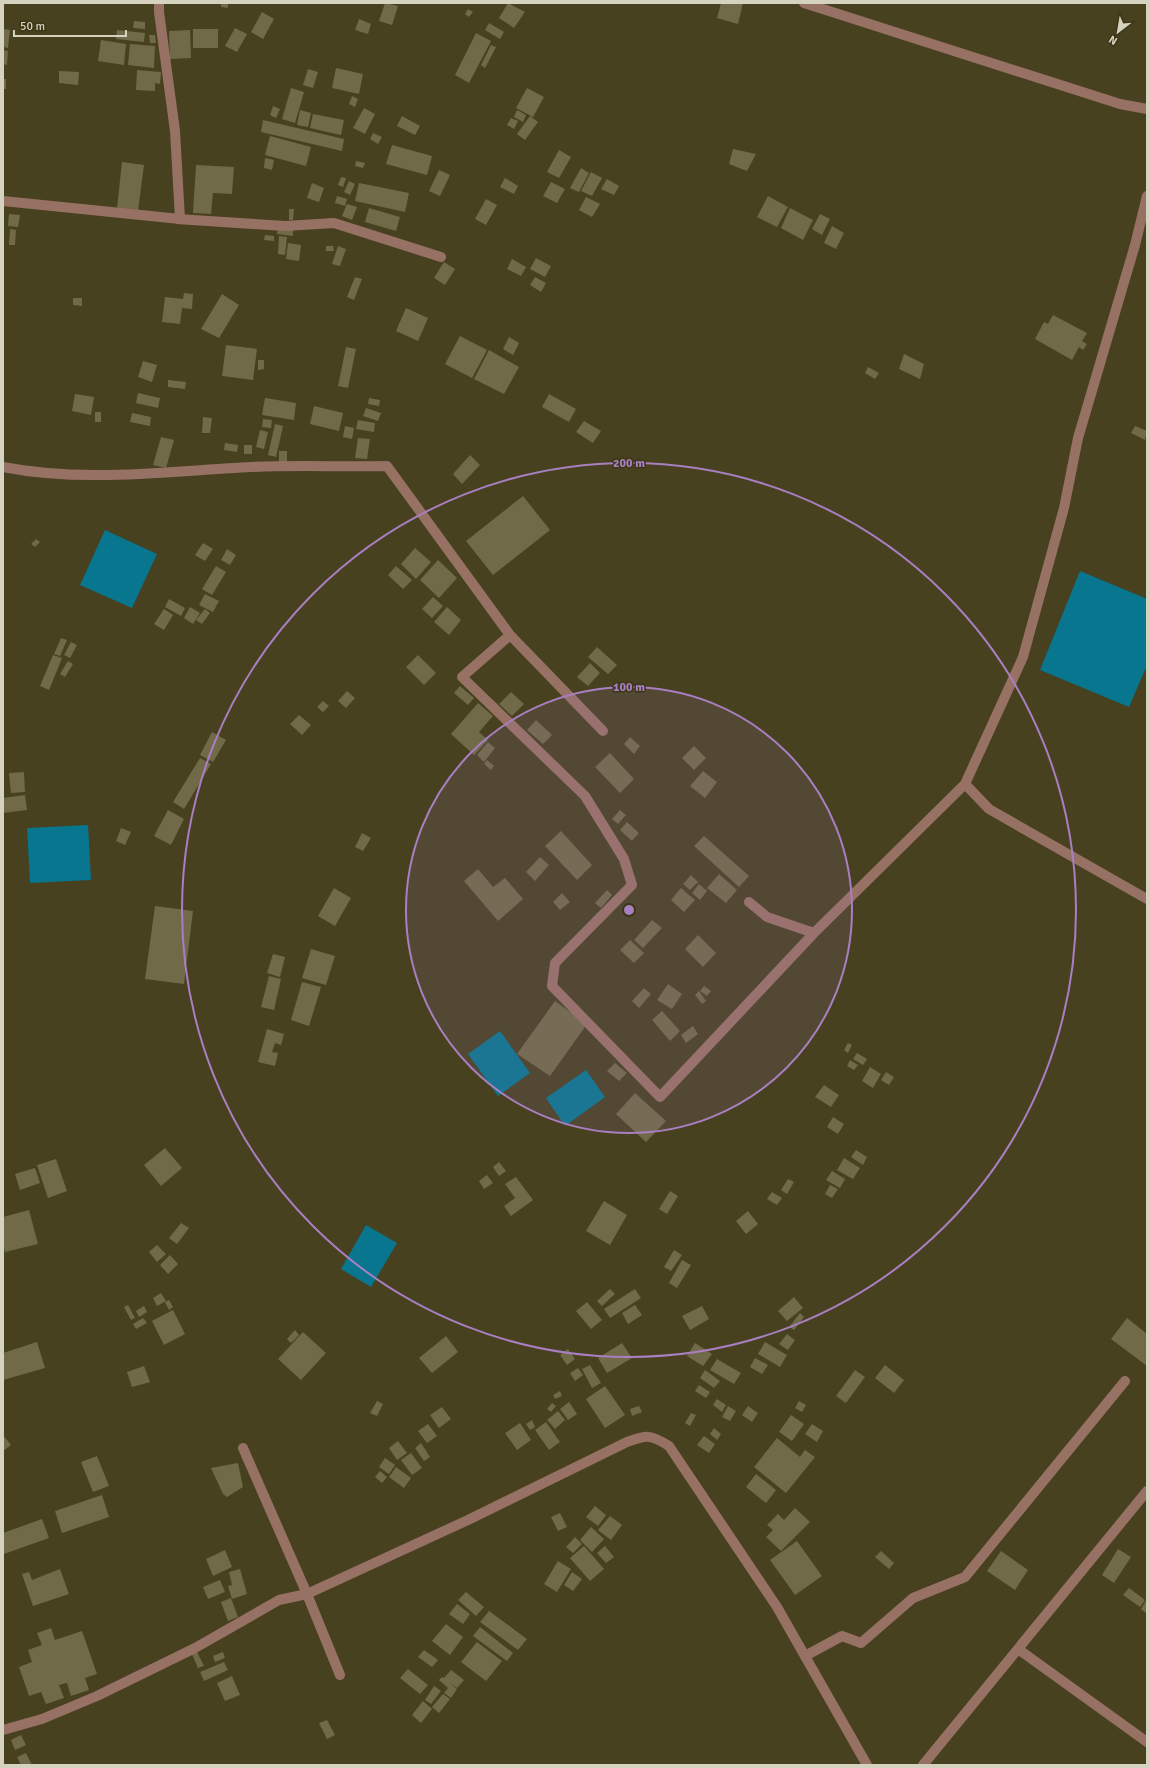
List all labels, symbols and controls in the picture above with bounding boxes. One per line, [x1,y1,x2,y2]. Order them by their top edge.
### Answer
scale bar [14,12,126,38]
north arrow [1098,12,1138,52]
text: 50 m [20,19,45,34]
text: N [1106,33,1120,48]
text: 200 m [613,456,645,471]
text: 100 m [613,680,645,695]
centre of rings [622,903,636,917]

